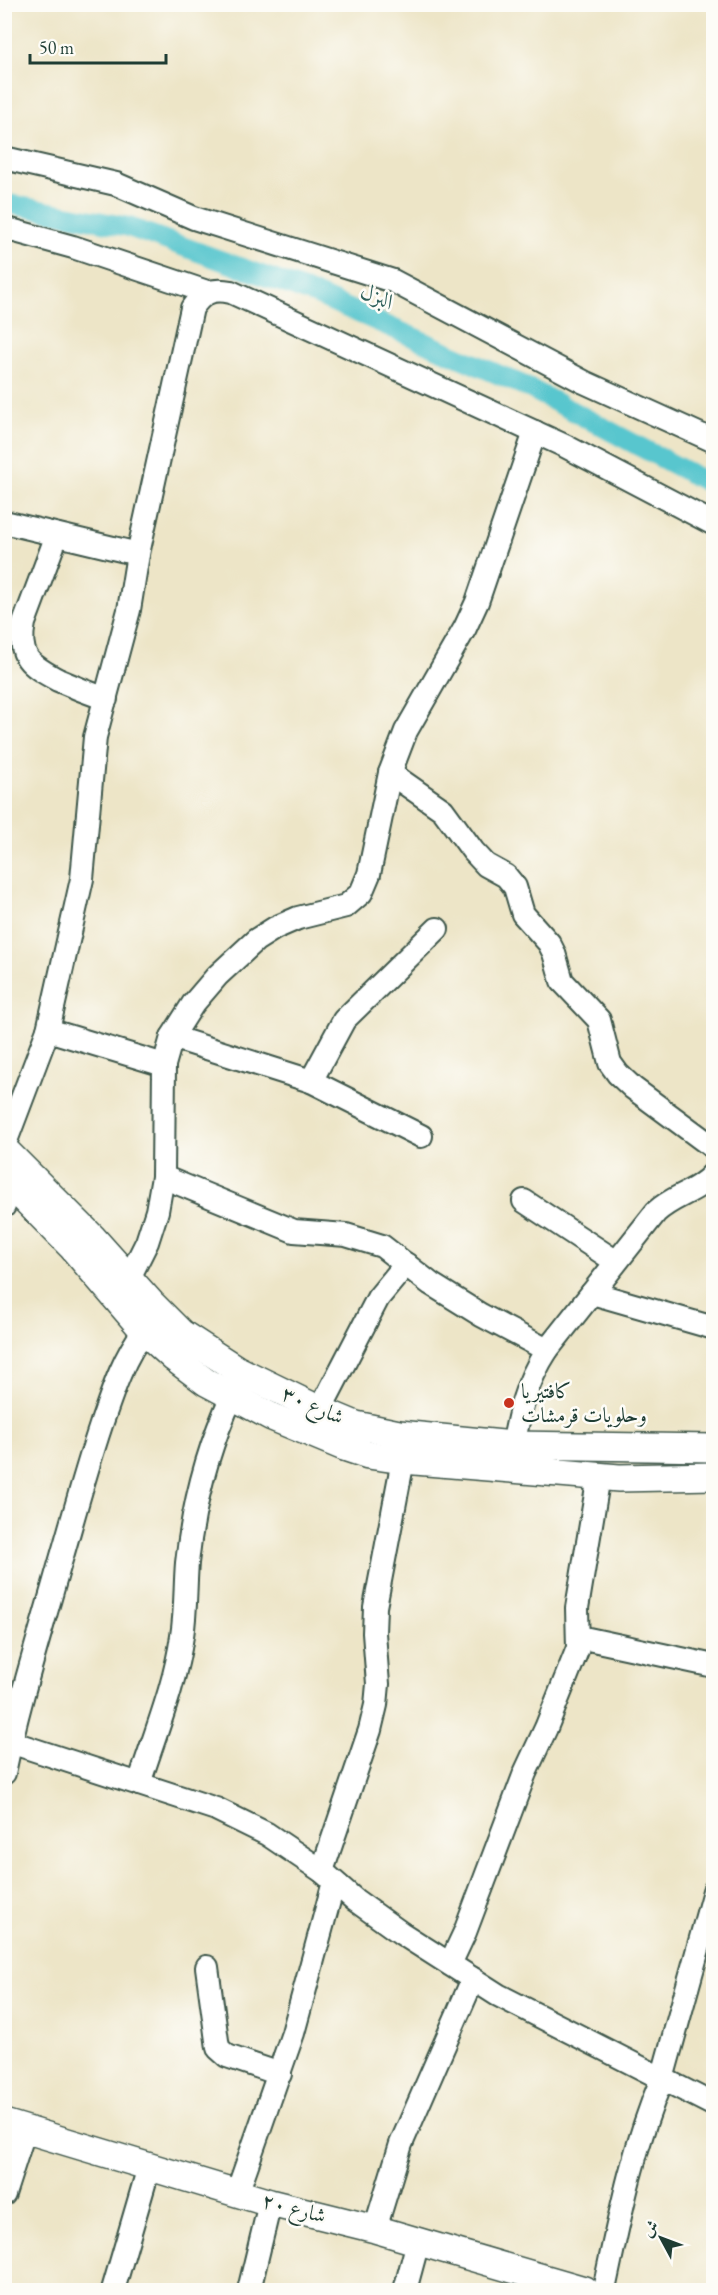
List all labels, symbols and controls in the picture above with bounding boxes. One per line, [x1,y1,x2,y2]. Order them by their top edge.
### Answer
scale bar [30,27,166,65]
text: 50 m [39,36,74,59]
water label: البزل [356,276,399,317]
place label: كافتيريا وحلويات قرمشات [521,1377,647,1428]
street label: شارع ٣٠ [276,1379,348,1435]
marker: كافتيريا وحلويات قرمشات [502,1396,516,1410]
street label: شارع ٢٠ [258,2186,329,2234]
north arrow [631,2208,691,2268]
text: ش [637,2216,663,2241]

